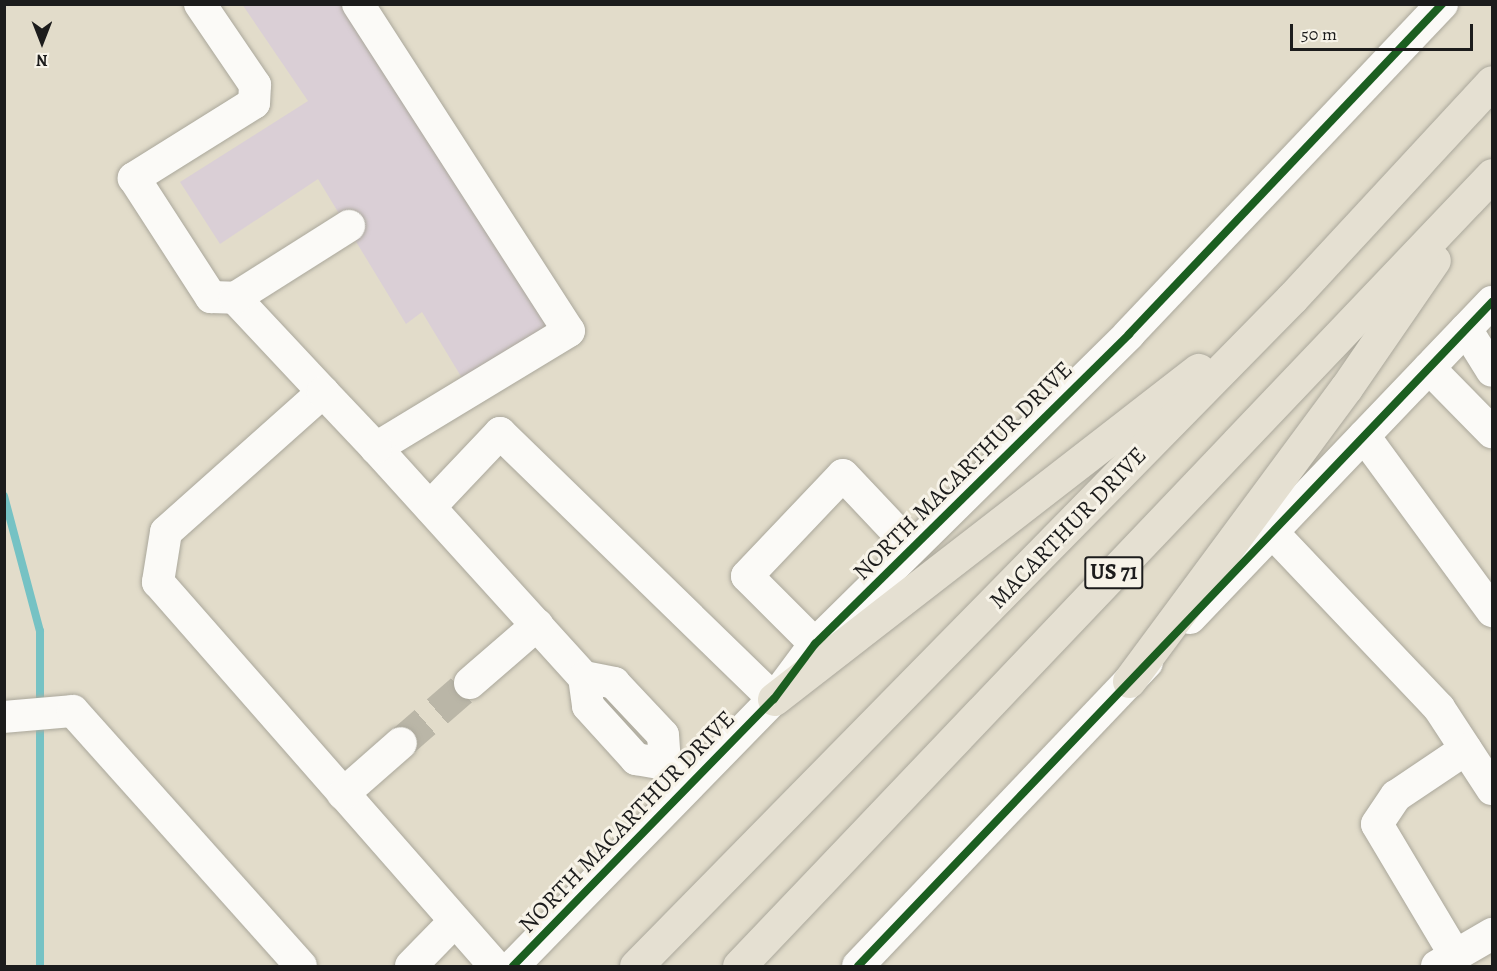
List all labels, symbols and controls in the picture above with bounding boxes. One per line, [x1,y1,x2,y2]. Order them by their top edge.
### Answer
north arrow [12,12,72,72]
scale bar [1293,12,1476,50]
text: 50 m [1301,22,1337,46]
text: N [36,49,48,71]
street label: NORTH MACARTHUR DRIVE [847,355,1079,587]
street label: MACARTHUR DRIVE [983,441,1153,615]
road number: US 71 [1084,554,1144,592]
street label: NORTH MACARTHUR DRIVE [513,705,741,939]

